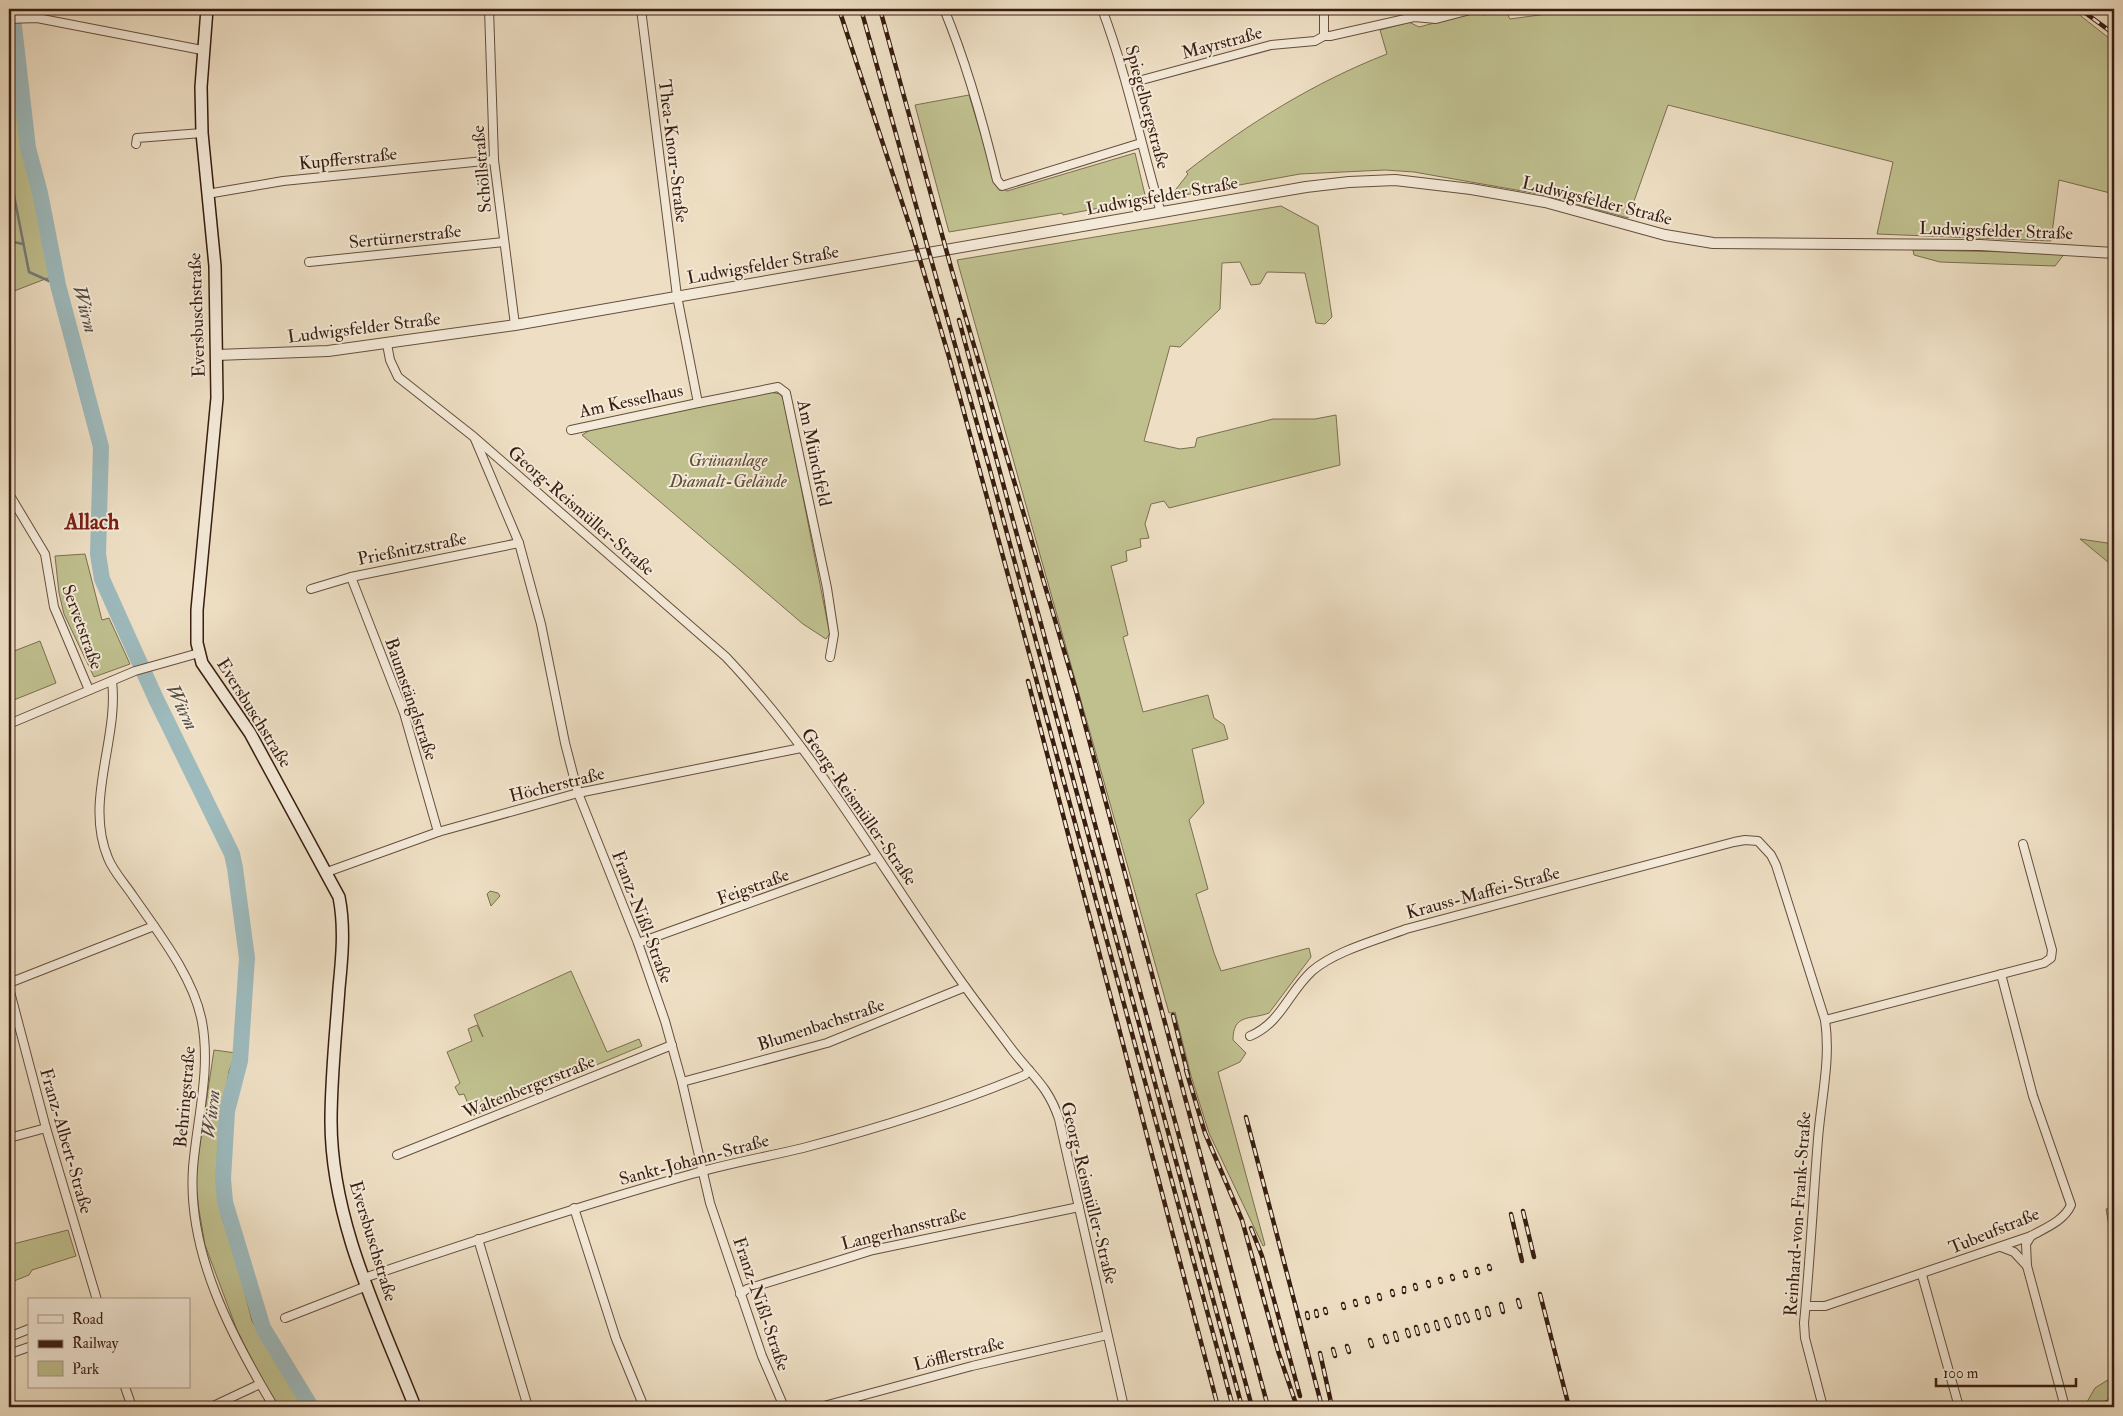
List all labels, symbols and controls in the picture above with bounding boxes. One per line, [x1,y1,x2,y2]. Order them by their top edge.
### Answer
street label: Mayrstraße [1179,21,1265,65]
street label: Spiegelbergstraße [1119,43,1175,172]
street label: Thea-Knorr-Straße [653,78,693,224]
street label: Schöllstraße [467,124,497,214]
street label: Kupfferstraße [298,142,399,176]
street label: Ludwigsfelder Straße [1084,171,1240,221]
street label: Ludwigsfelder Straße [1520,171,1675,231]
street label: Ludwigsfelder Straße [1919,217,2074,245]
street label: Sertürnerstraße [348,220,463,254]
street label: Ludwigsfelder Straße [685,240,841,290]
street label: Eversbuschstraße [183,252,211,378]
water label: Würm [67,283,103,336]
street label: Ludwigsfelder Straße [286,307,442,349]
street label: Am Kesselhaus [576,379,685,423]
street label: Am Münchfeld [791,397,837,508]
street label: Georg-Reismüller-Straße [503,441,659,581]
park label: Grünanlage Diamalt-Gelände [668,449,788,493]
district label: Allach [64,508,120,536]
street label: Prießnitzstraße [355,527,469,571]
street label: Servetstraße [56,581,108,673]
street label: Baumstänglstraße [379,635,443,764]
street label: Eversbuschstraße [211,654,297,772]
water label: Würm [161,680,204,734]
street label: Georg-Reismüller-Straße [796,724,922,891]
street label: Höcherstraße [507,762,608,808]
street label: Franz-Nißl-Straße [606,847,678,987]
street label: Krauss-Maffei-Straße [1404,861,1563,925]
street label: Feigstraße [714,863,793,911]
street label: Blumenbachstraße [754,993,888,1056]
street label: Behringstraße [169,1045,201,1149]
street label: Waltenbergerstraße [459,1050,599,1124]
street label: Franz-Albert-Straße [34,1066,98,1217]
water label: Würm [196,1088,226,1139]
street label: Georg-Reismüller-Straße [1055,1100,1123,1287]
street label: Reinhard-von-Frank-Straße [1779,1110,1817,1317]
street label: Sankt-Johann-Straße [617,1129,772,1191]
street label: Eversbuschstraße [344,1178,402,1305]
street label: Langerhansstraße [839,1202,970,1256]
street label: Tubeufstraße [1945,1202,2043,1260]
street label: Franz-Nißl-Straße [727,1234,795,1375]
legend [28,1298,190,1388]
text: Road [72,1310,104,1329]
street label: Löfflerstraße [911,1331,1007,1376]
text: Railway [72,1334,119,1353]
scale bar [1936,1356,2076,1388]
text: Park [72,1360,99,1379]
text: 100 m [1943,1364,1979,1383]

